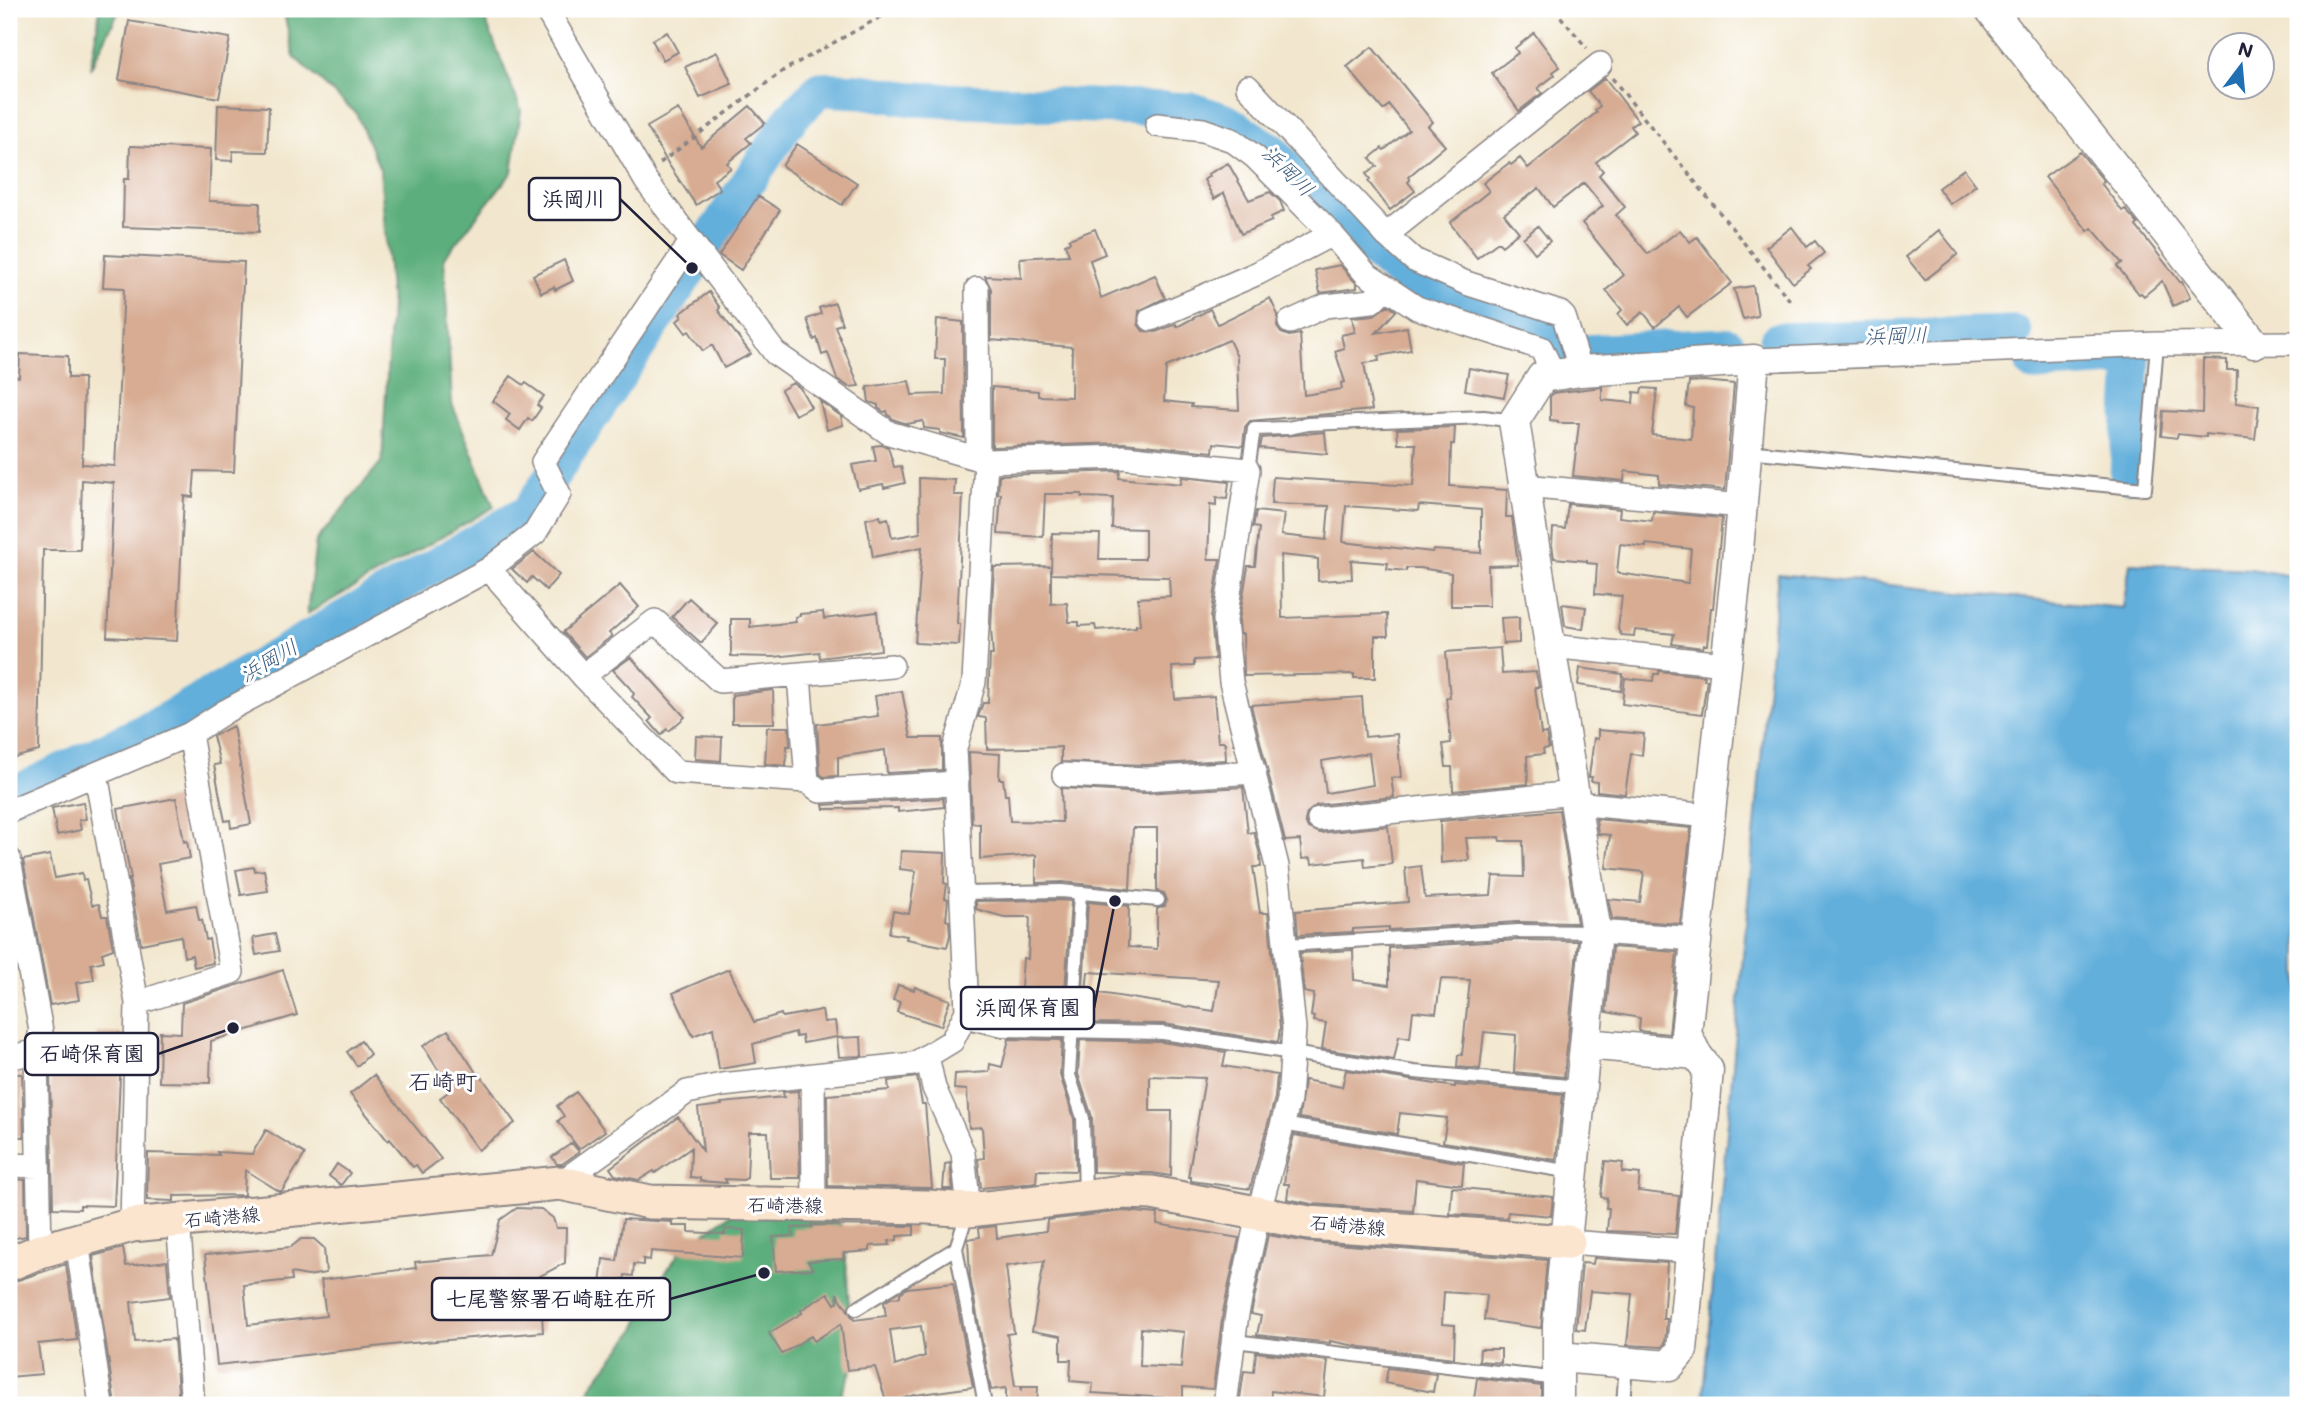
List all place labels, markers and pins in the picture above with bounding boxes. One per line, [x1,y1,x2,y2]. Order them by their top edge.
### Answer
callout: 浜岡川 [529,178,620,220]
callout: 浜岡保育園 [961,987,1094,1029]
callout: 石崎保育園 [25,1033,158,1075]
callout: 七尾警察署石崎駐在所 [432,1278,670,1320]

